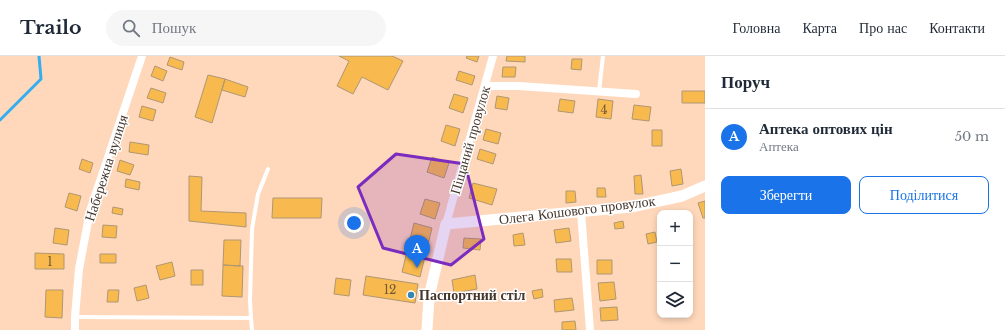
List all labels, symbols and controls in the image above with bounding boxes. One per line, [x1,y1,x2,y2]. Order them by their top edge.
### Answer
search box [106,10,386,46]
text: Trailo [20,16,82,39]
icon: search [120,17,142,39]
text: Пошук [152,18,196,37]
text: Головна [732,19,780,37]
text: Карта [802,19,837,37]
text: Про нас [859,19,907,37]
text: Контакти [929,19,985,37]
text: Поруч [721,72,770,93]
street label: Піщаний провулок [446,83,494,196]
house number: 4 [600,102,608,117]
street label: Набережна вулиця [80,112,132,224]
text: Аптека оптових цін [759,119,893,138]
text: A [729,128,739,145]
text: 50 m [955,128,989,145]
text: Аптека [759,138,799,155]
button: Зберегти [721,176,851,214]
button: Поділитися [859,176,989,214]
street label: Олега Кошового провулок [498,191,656,229]
map controls [657,210,693,318]
button: + [657,210,693,246]
your location [344,213,364,233]
pin: A [404,235,430,268]
button: − [657,246,693,282]
house number: 1 [47,254,53,269]
house number: 12 [384,282,396,297]
button: layers [657,282,693,318]
place label: Паспортний стіл [419,286,526,304]
marker: Паспортний стіл [406,290,416,300]

